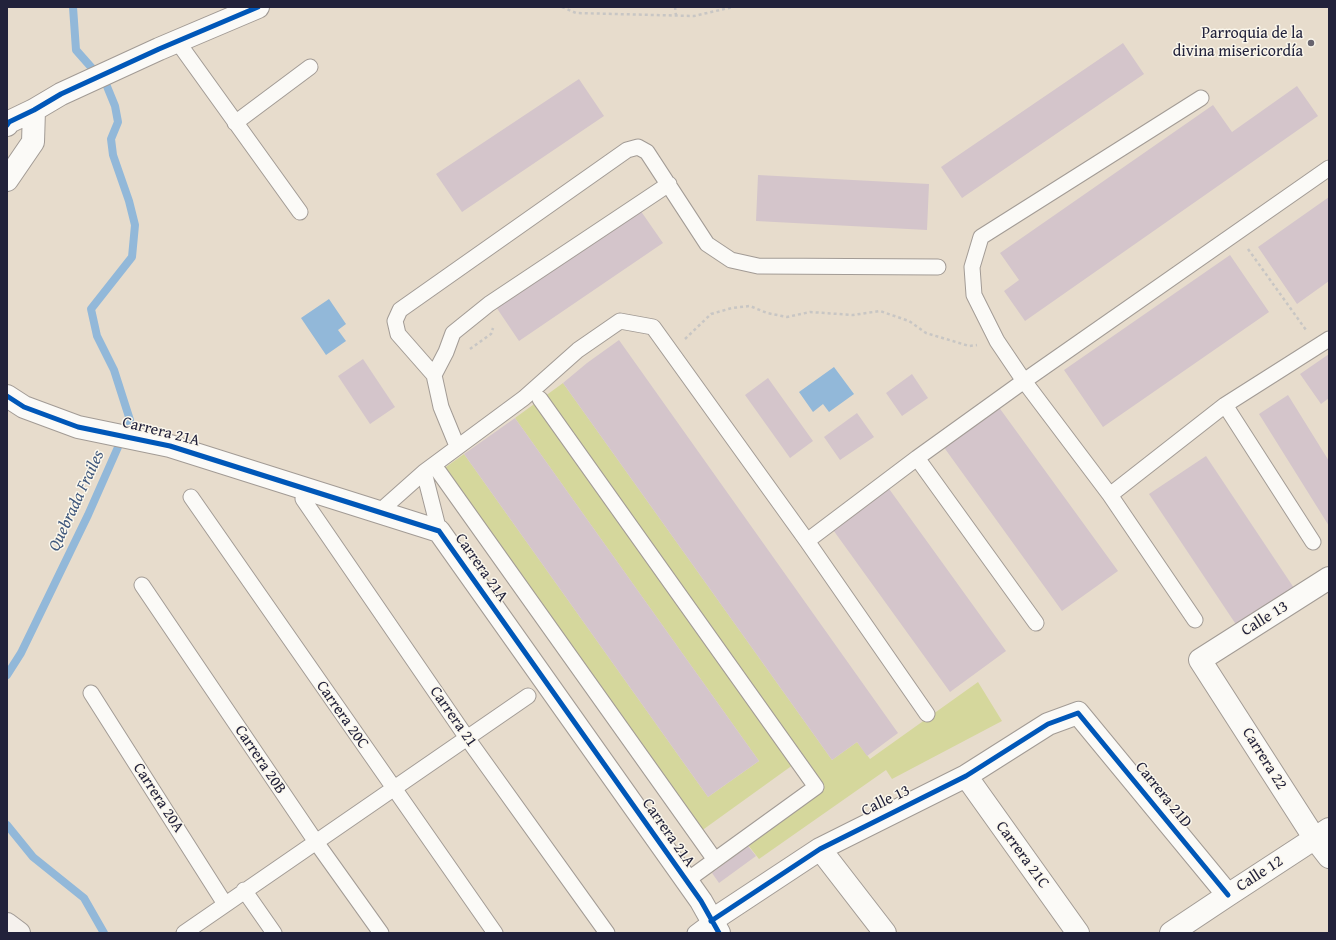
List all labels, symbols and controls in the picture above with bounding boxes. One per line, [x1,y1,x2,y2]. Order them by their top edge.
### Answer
place label: Parroquia de la divina misericordía [1173,24,1303,62]
marker: Parroquia de la divina misericordía [1306,38,1316,48]
street label: Carrera 21A [120,413,202,451]
water label: Quebrada Frailes [45,447,109,555]
street label: Carrera 21A [450,530,512,606]
street label: Calle 13 [1238,597,1292,641]
street label: Carrera 20C [312,677,372,753]
street label: Carrera 21 [425,683,481,751]
street label: Carrera 20B [230,722,290,798]
street label: Carrera 22 [1237,724,1291,794]
street label: Carrera 21D [1131,758,1195,832]
street label: Carrera 20A [128,759,188,837]
street label: Calle 13 [859,781,913,821]
street label: Carrera 21A [637,795,699,871]
street label: Carrera 21C [991,818,1053,892]
street label: Calle 12 [1233,852,1287,896]

